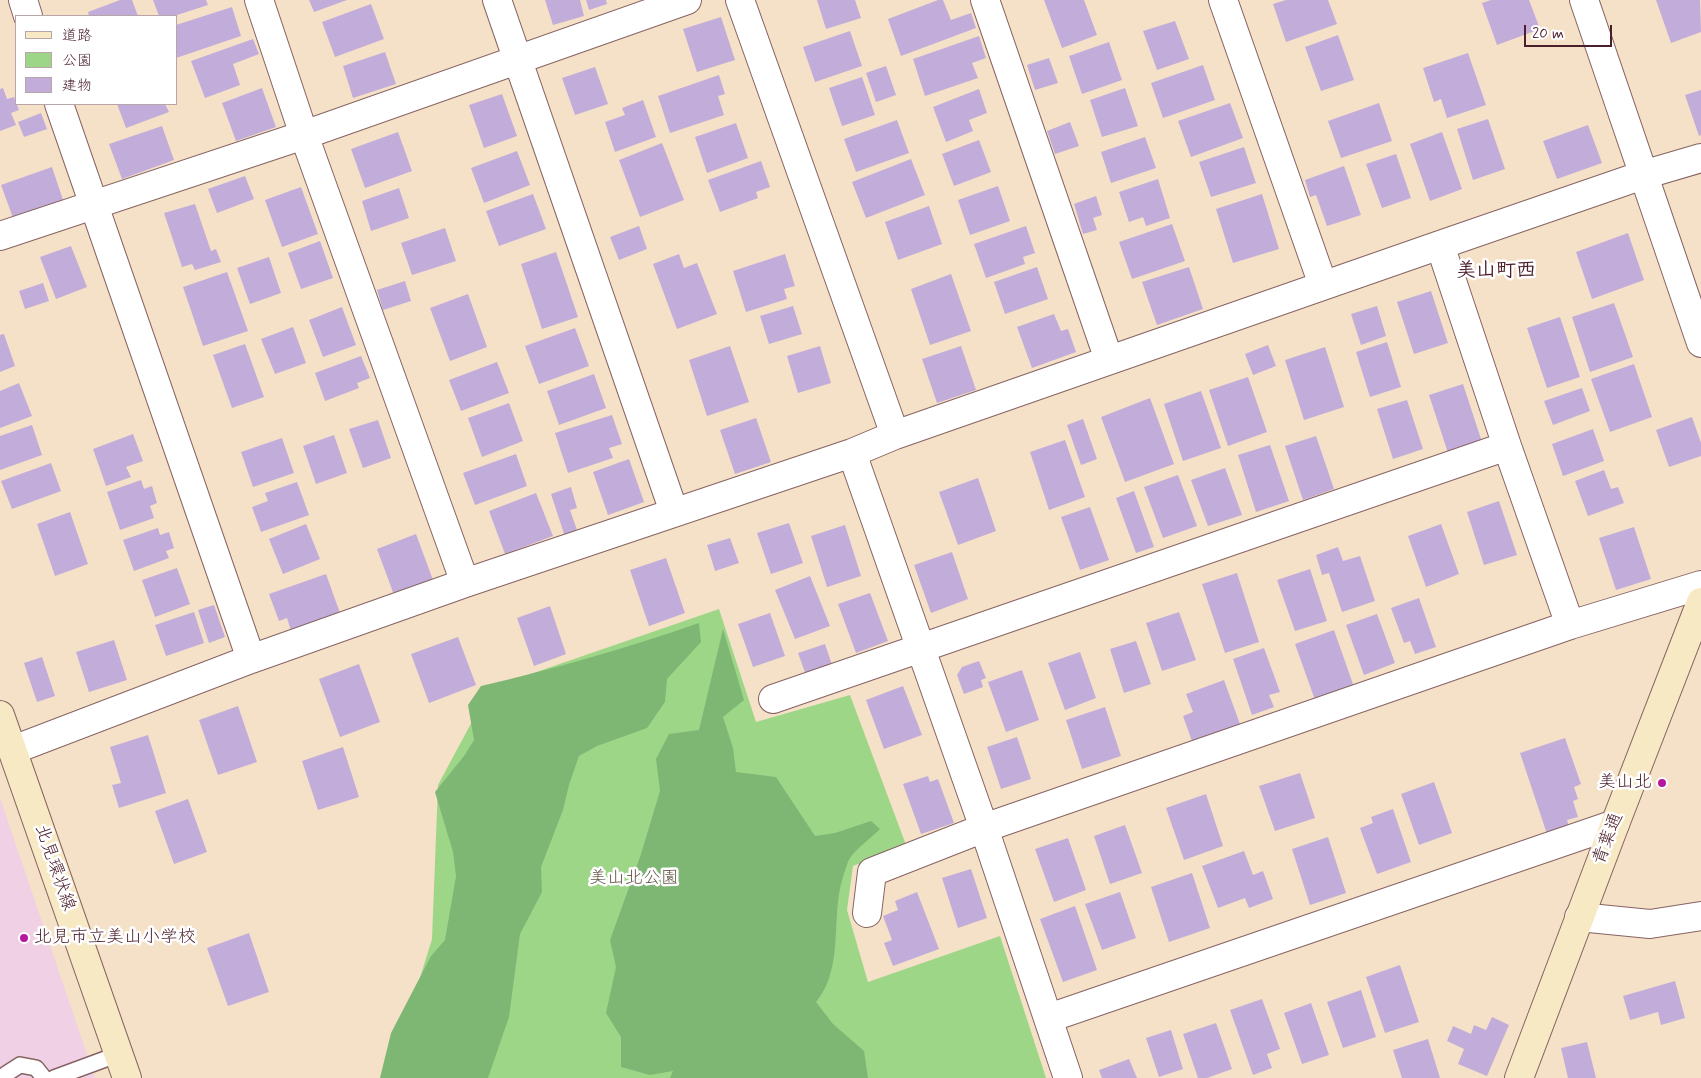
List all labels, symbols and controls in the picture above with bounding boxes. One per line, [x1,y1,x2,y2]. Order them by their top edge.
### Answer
legend [15,15,178,105]
scale bar [1526,15,1614,47]
text: 20 m [1532,24,1564,44]
text: 道路 [62,26,92,46]
text: 公園 [62,51,92,71]
text: 建物 [62,76,92,96]
district label: 美山町西 [1456,260,1536,284]
place label: 美山北 [1598,772,1652,794]
marker: 美山北 [1656,777,1668,789]
street label: 青葉通 [1589,810,1629,868]
street label: 北見環状線 [29,822,79,914]
park label: 美山北公園 [589,868,679,890]
place label: 北見市立美山小学校 [34,927,196,949]
marker: 北見市立美山小学校 [18,932,30,944]

